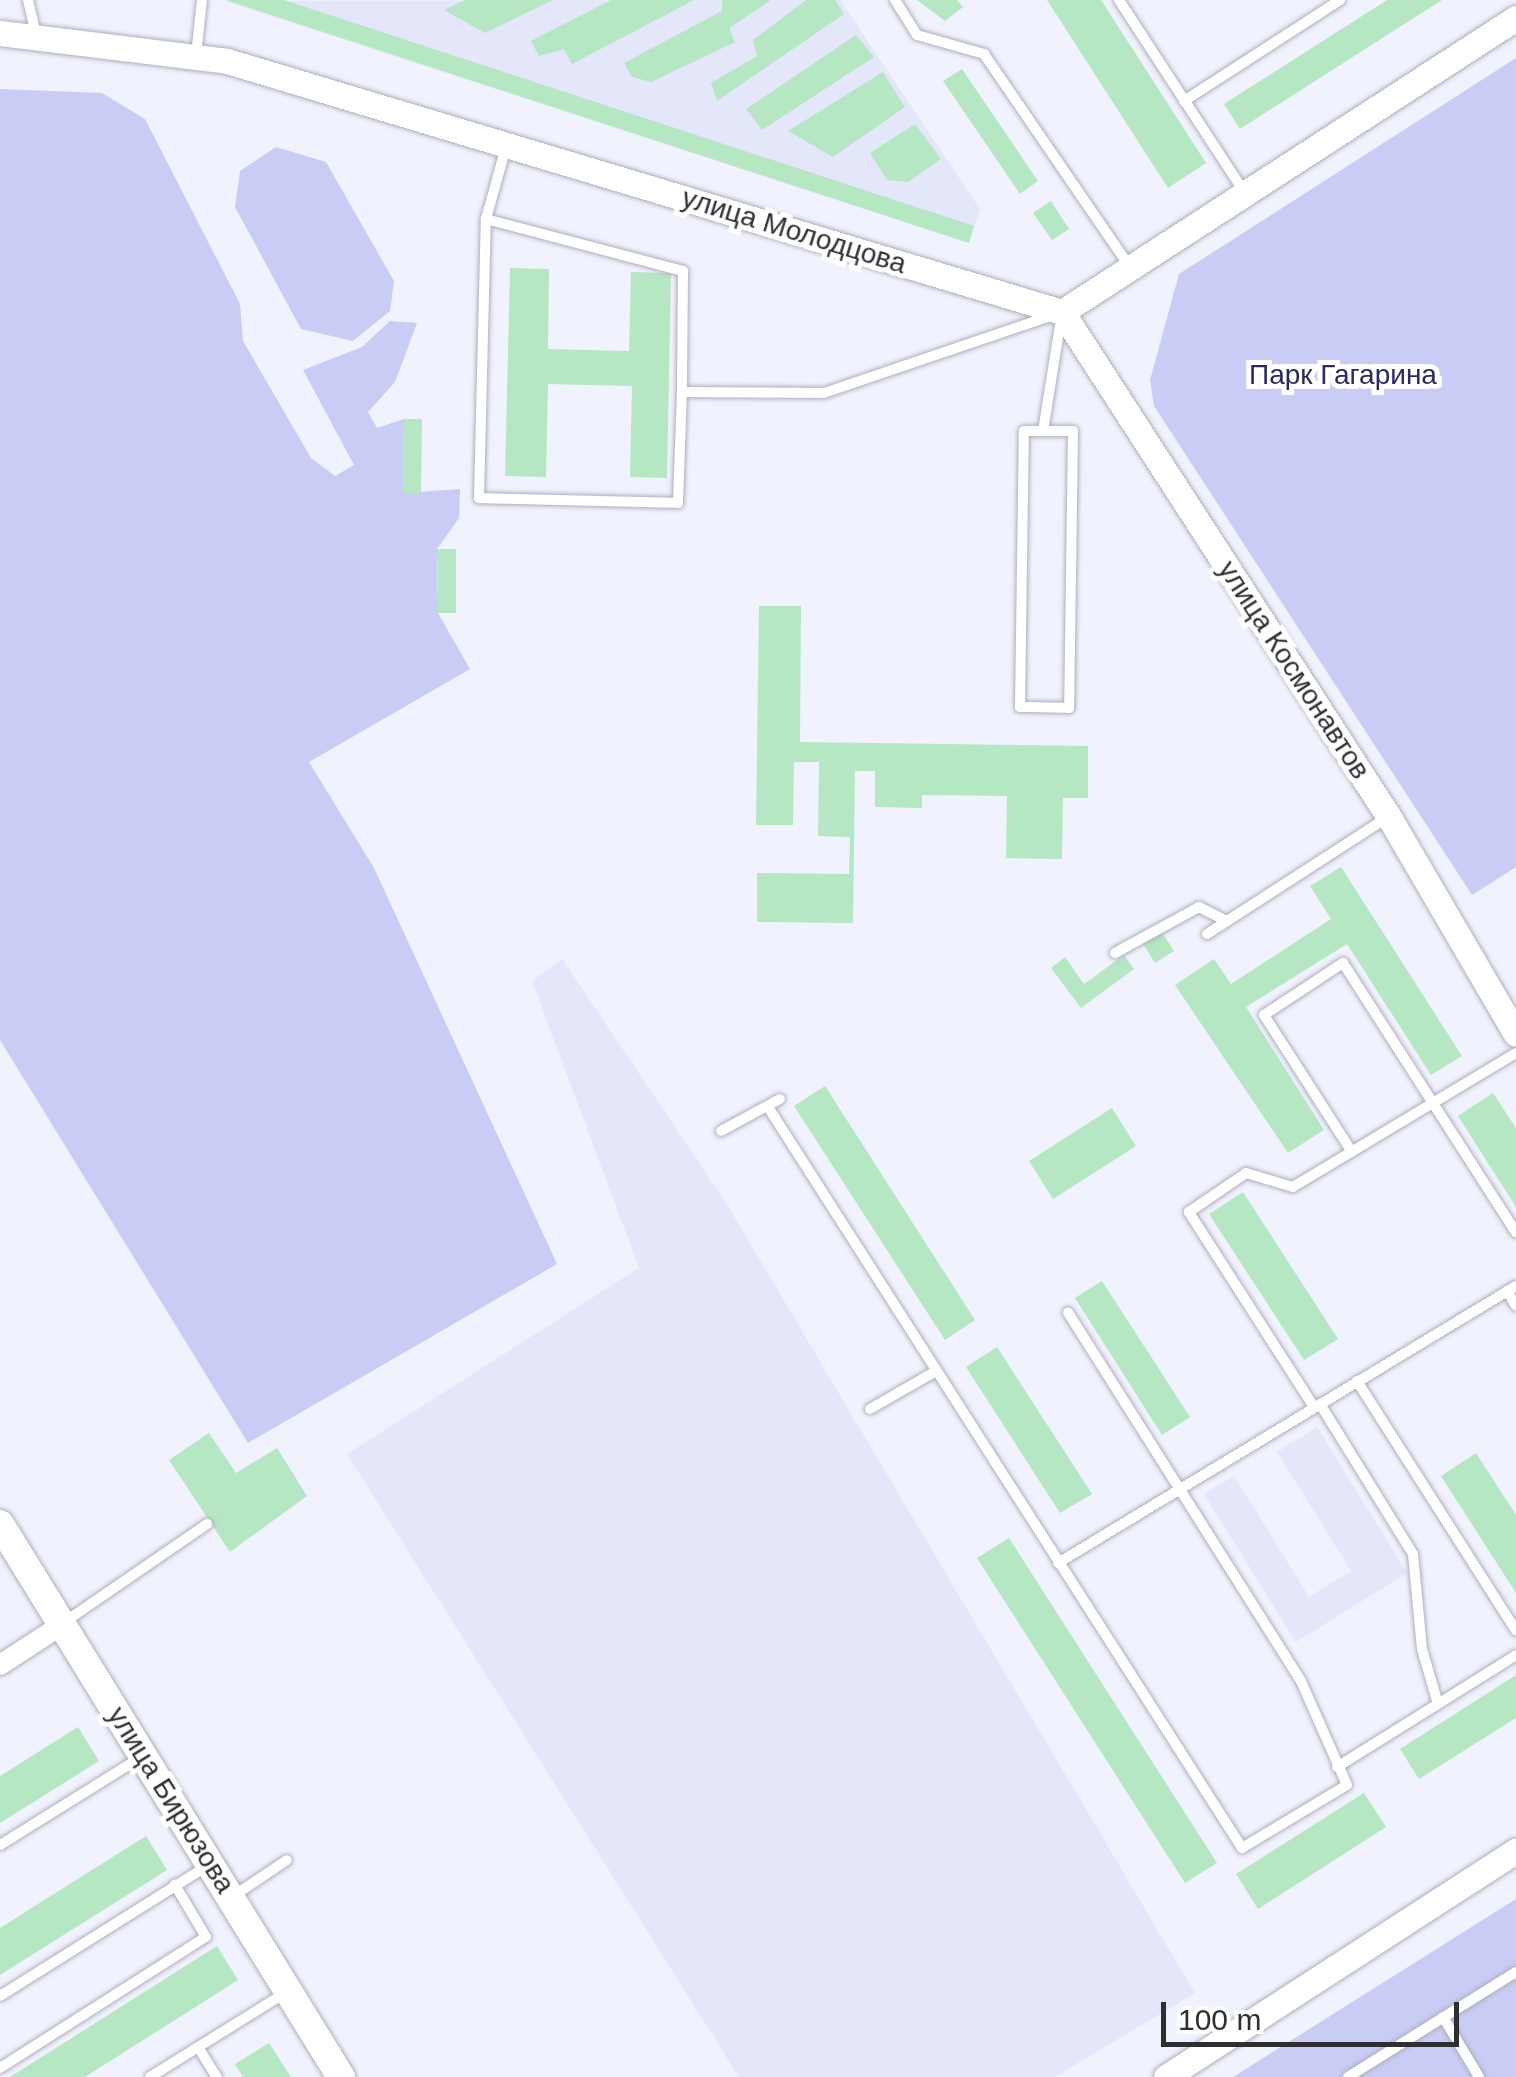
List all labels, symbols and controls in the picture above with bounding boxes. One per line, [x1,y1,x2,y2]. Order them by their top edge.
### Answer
street label: улица Молодцова [678,181,910,281]
park label: Парк Гагарина [1249,358,1437,392]
street label: улица Космонавтов [1211,554,1377,786]
street label: улица Бирюзова [100,1701,242,1899]
scale bar [1166,1982,1464,2044]
text: 100 m [1178,2003,1261,2036]

